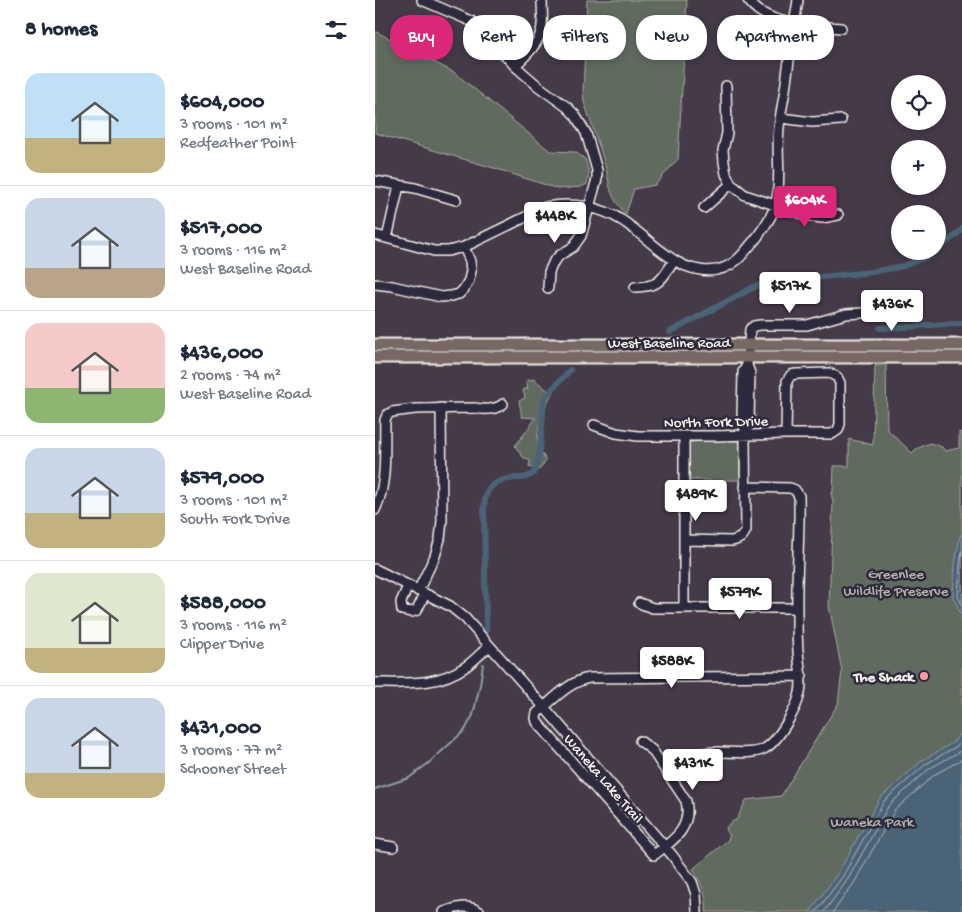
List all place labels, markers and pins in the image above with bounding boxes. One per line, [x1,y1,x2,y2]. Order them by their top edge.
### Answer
pin: $604K [770,186,840,228]
pin: $448K [520,202,590,244]
pin: $517K [755,272,825,314]
pin: $436K [857,290,927,332]
pin: $489K [661,480,731,522]
pin: $579K [705,578,775,620]
pin: $588K [637,646,707,689]
place label: The Shack [853,669,916,687]
marker: The Shack [918,670,930,682]
pin: $431K [658,748,728,791]

